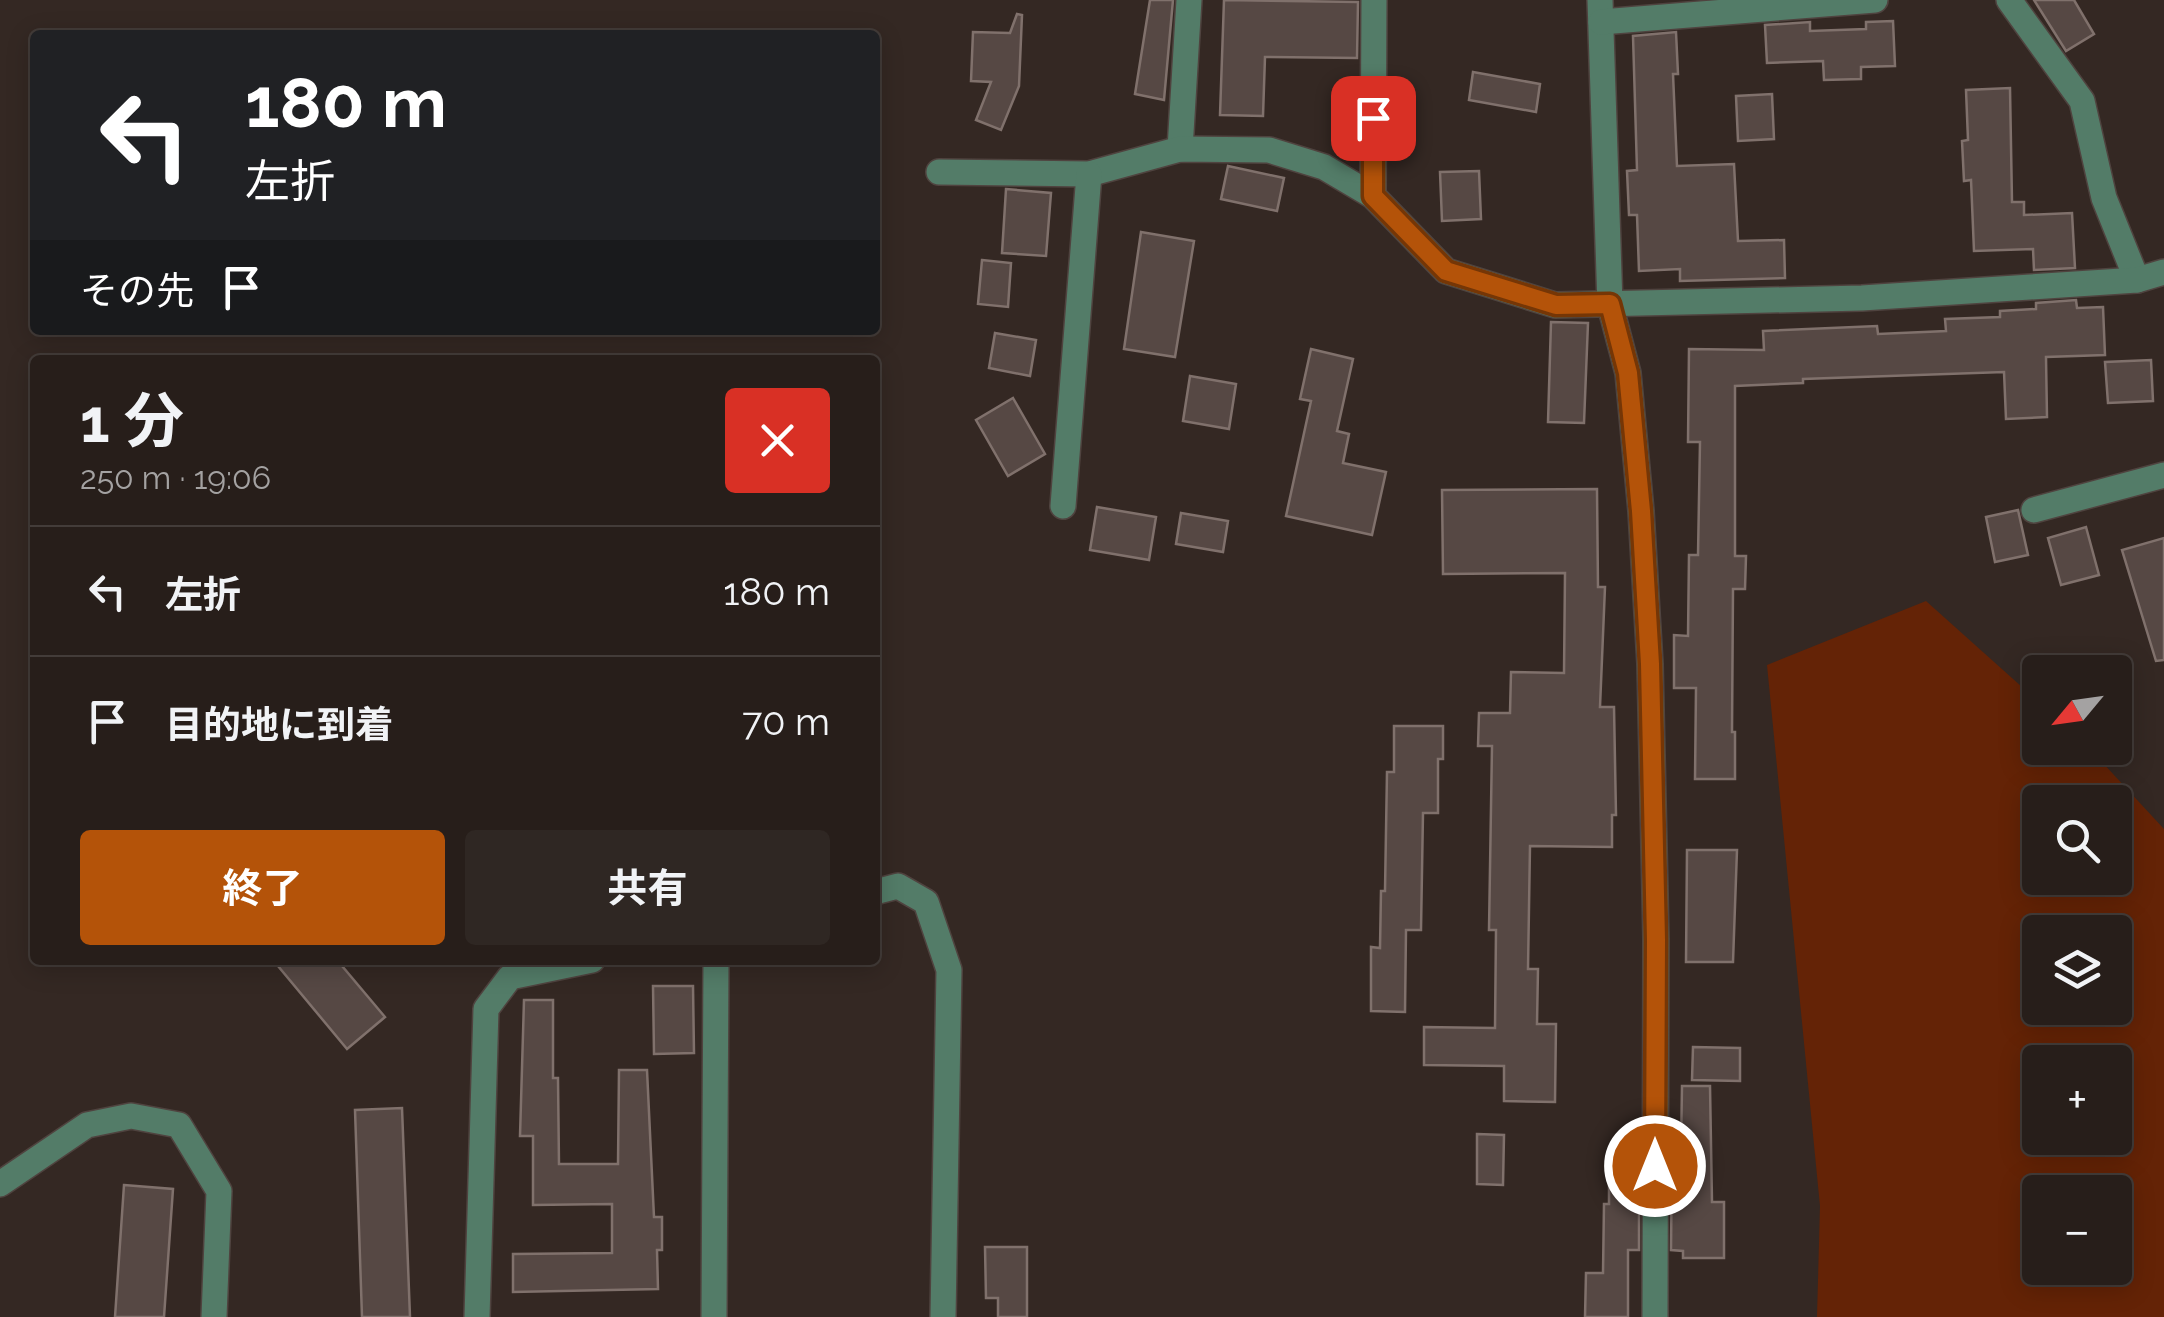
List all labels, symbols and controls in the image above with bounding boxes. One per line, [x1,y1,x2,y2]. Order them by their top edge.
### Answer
text: 180 m [245,61,447,143]
icon: left [80,70,210,200]
pin [1331,76,1416,161]
icon: arrive [1346,91,1401,146]
text: 左折 [245,155,335,208]
icon: arrive [214,260,269,315]
text: その先 [80,268,194,313]
text: 1 分 [80,386,184,456]
button: close [725,388,830,493]
text: 250 m · 19:06 [80,459,271,496]
icon: left [80,564,135,619]
text: 180 m [723,569,830,614]
text: 左折 [165,572,241,617]
north arrow [2022,655,2132,765]
map controls [2022,655,2132,1285]
icon: arrive [80,694,135,749]
text: 70 m [742,699,830,744]
text: 目的地に到着 [165,702,393,747]
button: search [2022,785,2132,895]
button: 終了 [80,830,445,945]
button: 共有 [465,830,830,945]
button: layers [2022,915,2132,1025]
button: + [2022,1045,2132,1155]
position arrow [1603,1114,1707,1218]
button: − [2022,1175,2132,1285]

